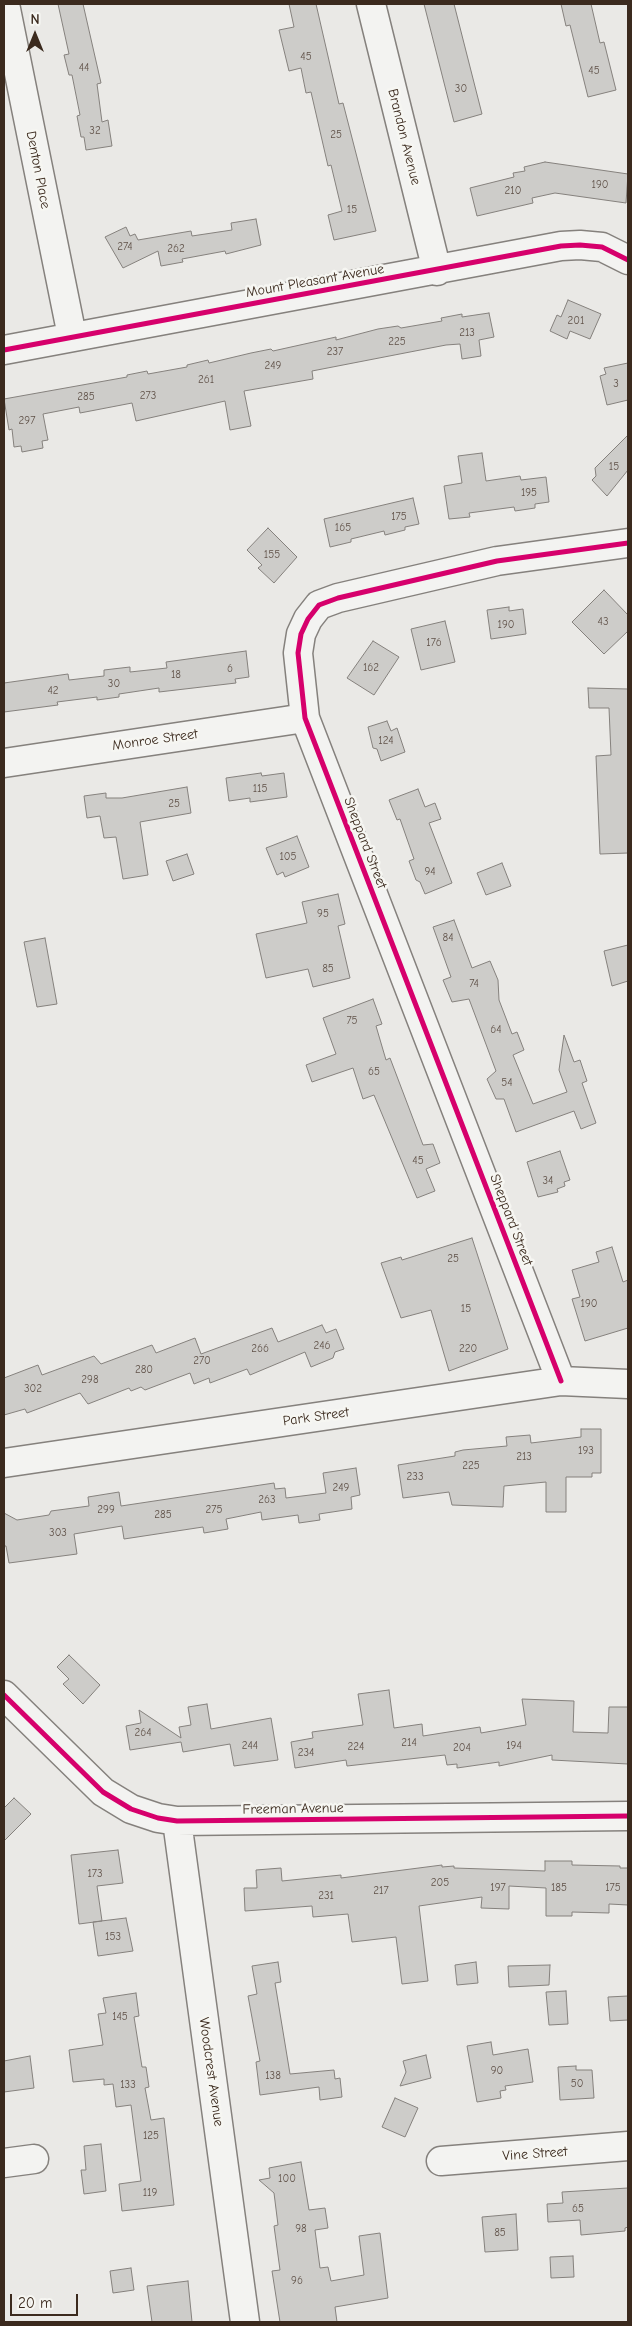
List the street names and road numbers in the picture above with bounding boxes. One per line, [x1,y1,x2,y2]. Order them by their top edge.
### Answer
street label: Brandon Avenue [384,87,424,187]
street label: Denton Place [22,130,54,210]
street label: Mount Pleasant Avenue [245,261,385,301]
street label: Monroe Street [111,726,199,754]
street label: Sheppard Street [340,795,390,891]
street label: Sheppard Street [486,1172,536,1268]
street label: Park Street [282,1404,350,1430]
street label: Freeman Avenue [242,1800,344,1818]
street label: Woodcrest Avenue [195,2016,227,2128]
street label: Vine Street [502,2143,568,2165]

